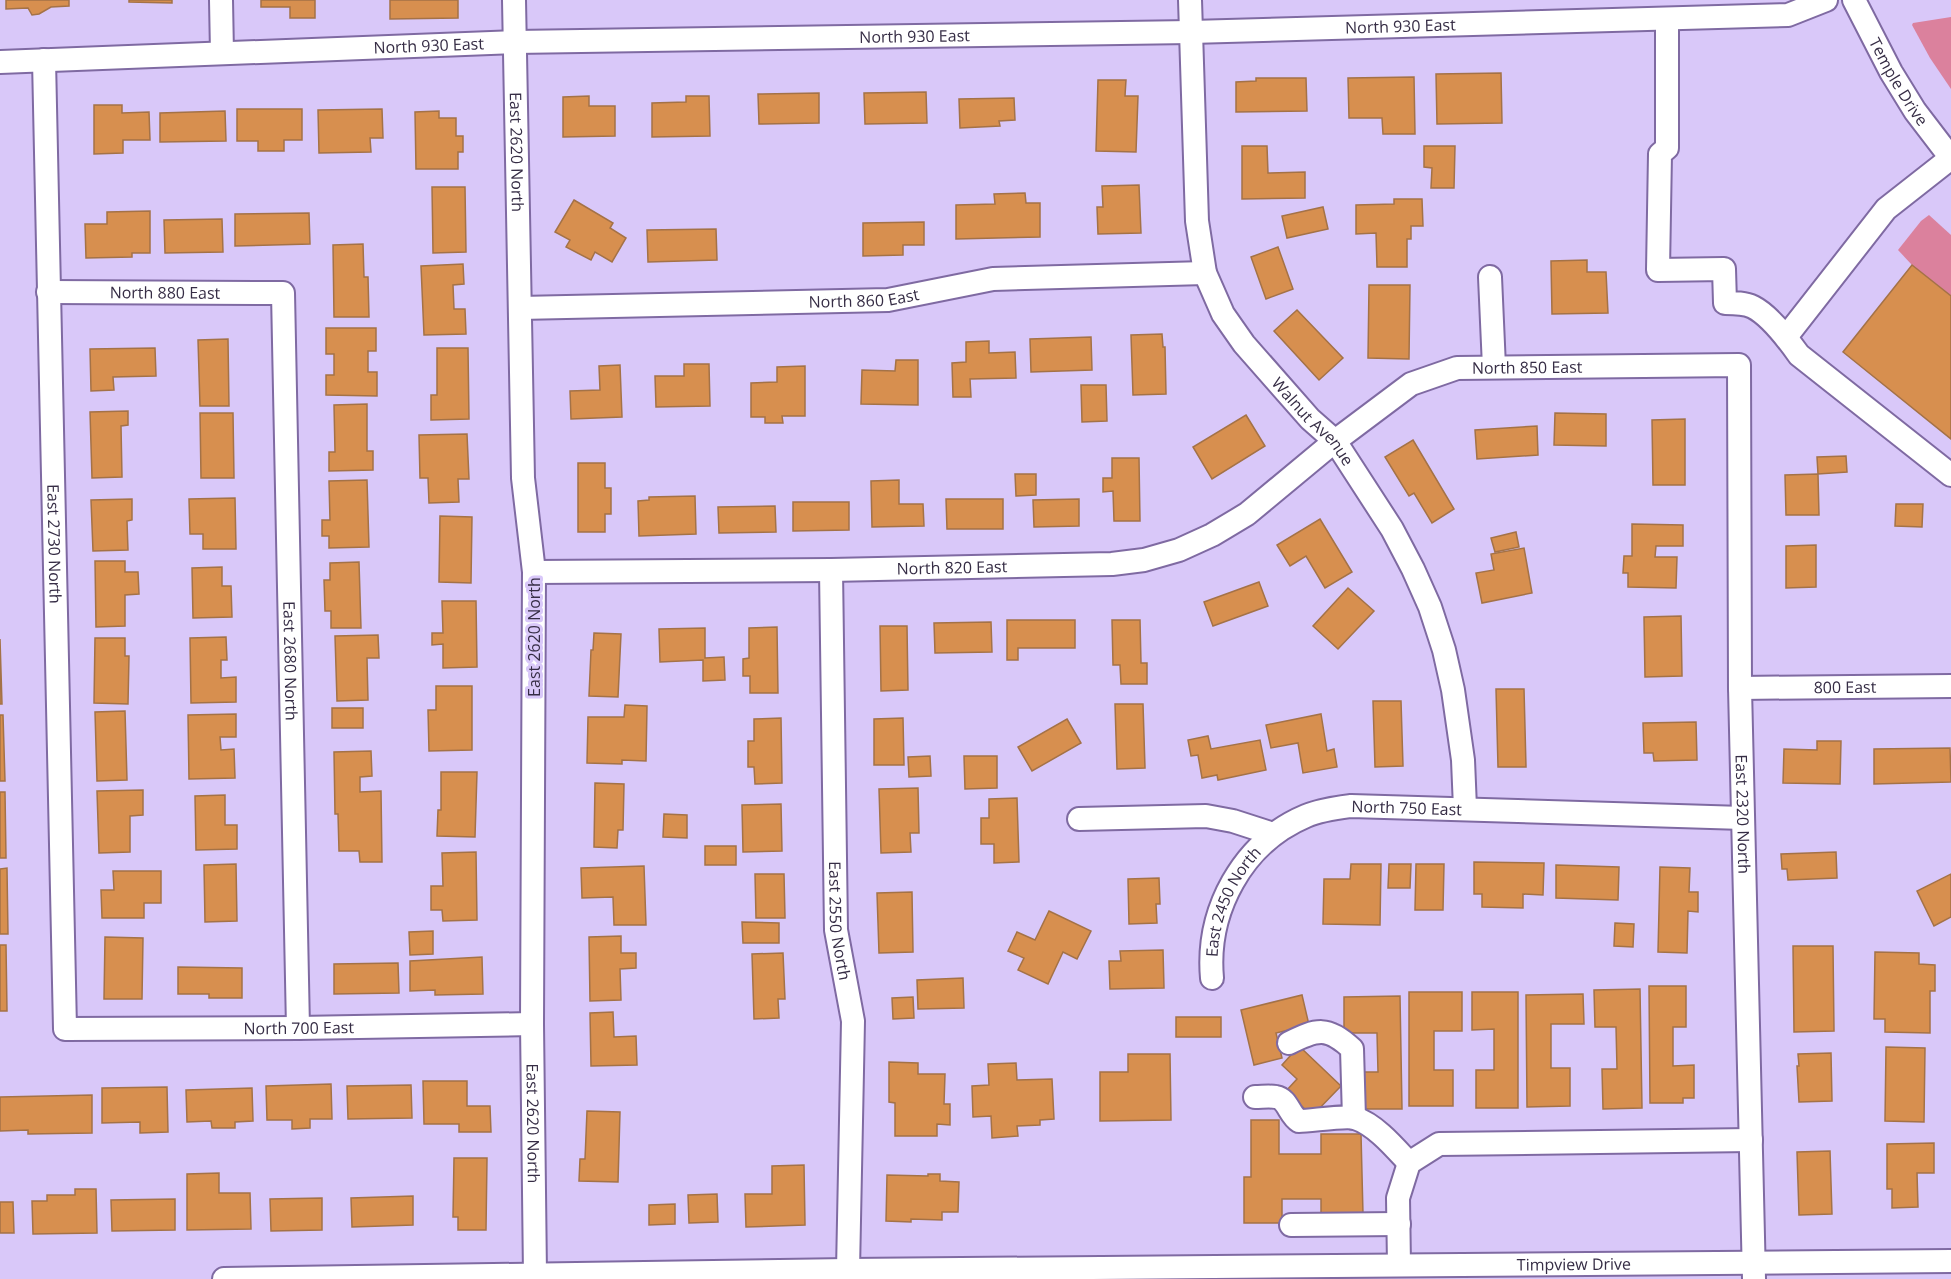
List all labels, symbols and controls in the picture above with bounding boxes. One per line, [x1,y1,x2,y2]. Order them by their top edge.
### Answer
street label: North 930 East [1345,13,1456,39]
street label: North 930 East [859,24,970,48]
street label: North 930 East [373,32,485,58]
street label: Temple Drive [1864,34,1933,130]
street label: East 2620 North [505,92,529,212]
street label: North 880 East [110,281,221,304]
street label: North 860 East [808,283,921,313]
street label: North 850 East [1472,356,1583,379]
street label: Walnut Avenue [1267,372,1359,470]
street label: East 2730 North [42,484,67,604]
street label: North 820 East [896,555,1008,580]
street label: East 2620 North [523,577,545,697]
street label: East 2680 North [278,601,303,721]
street label: 800 East [1814,676,1877,698]
street label: East 2320 North [1731,754,1755,874]
street label: North 750 East [1351,795,1463,820]
street label: East 2450 North [1200,842,1265,958]
street label: East 2550 North [824,861,856,982]
street label: North 700 East [243,1016,355,1039]
street label: East 2620 North [521,1063,545,1183]
street label: Timpview Drive [1517,1253,1631,1276]

